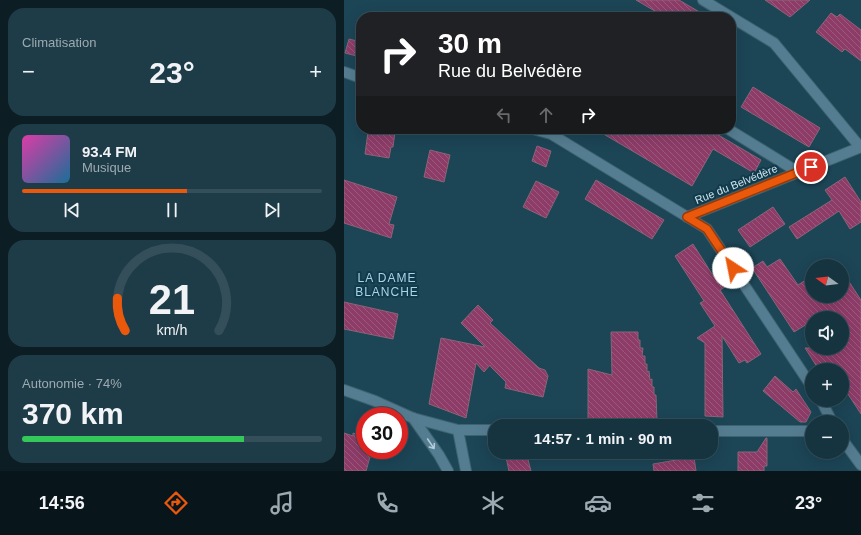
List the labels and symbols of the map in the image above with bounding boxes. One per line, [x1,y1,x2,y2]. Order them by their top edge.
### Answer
pin [794,150,828,184]
street label: Rue du Belvédère [693,162,779,206]
position arrow [712,247,754,289]
north arrow [805,259,849,303]
district label: LA DAME BLANCHE [355,271,419,299]
speed limit sign: 30 [356,407,408,459]
one-way arrow [427,438,435,449]

